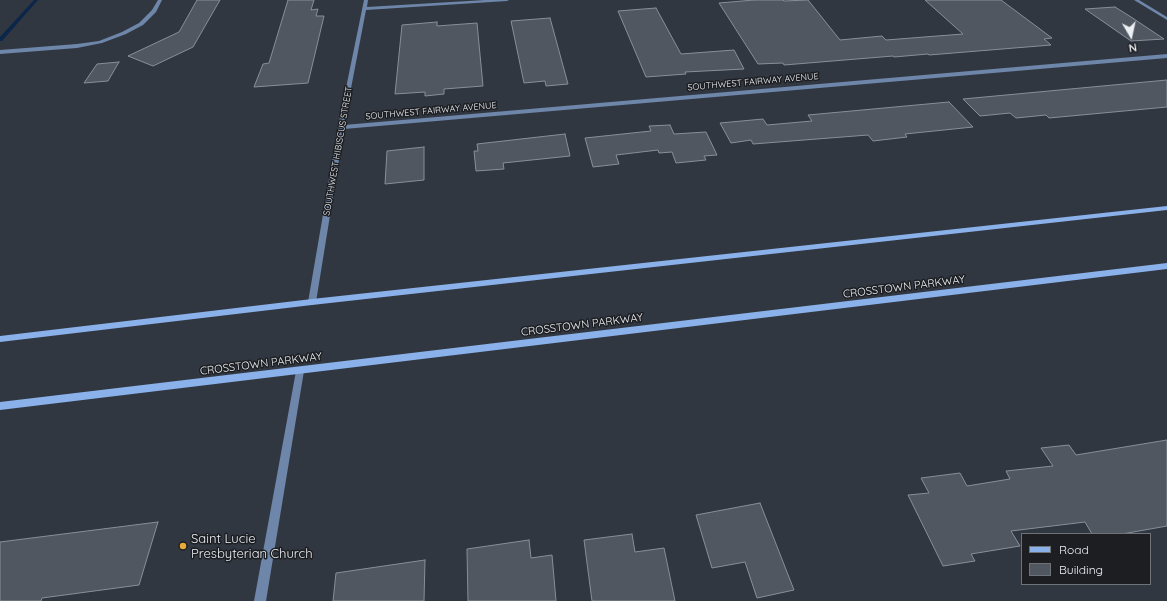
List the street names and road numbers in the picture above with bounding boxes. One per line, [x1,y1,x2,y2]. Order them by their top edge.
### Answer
street label: SOUTHWEST FAIRWAY AVENUE [687,71,819,93]
street label: SOUTHWEST HIBISCUS STREET [321,86,355,216]
street label: SOUTHWEST FAIRWAY AVENUE [365,100,497,122]
street label: CROSSTOWN PARKWAY [842,273,966,301]
street label: CROSSTOWN PARKWAY [520,311,644,339]
street label: CROSSTOWN PARKWAY [199,350,323,378]

